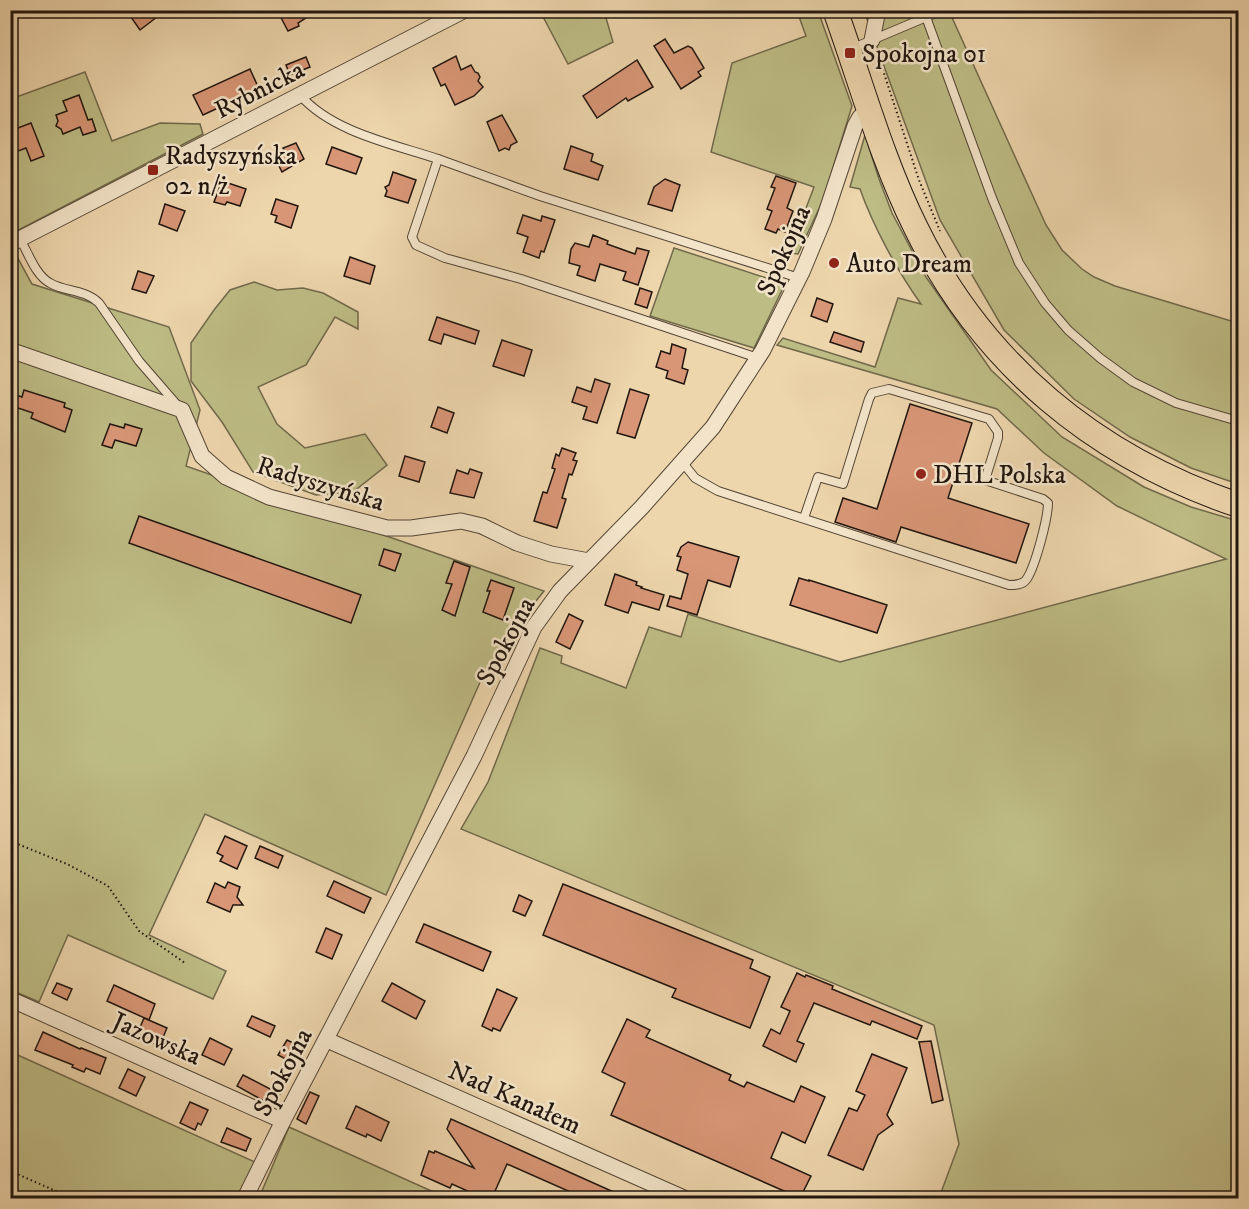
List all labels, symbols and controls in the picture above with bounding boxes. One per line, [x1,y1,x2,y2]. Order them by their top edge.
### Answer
place label: Spokojna 01 [862,38,986,71]
marker: Spokojna 01 [843,46,857,60]
street label: Rybnicka [209,54,310,127]
place label: Radyszyńska 02 n/ż [165,140,297,203]
marker: Radyszyńska 02 n/ż [146,163,160,177]
street label: Spokojna [750,200,819,301]
place label: Auto Dream [846,248,972,281]
marker: Auto Dream [827,256,841,270]
street label: Radyszyńska [253,449,388,519]
place label: DHL Polska [933,459,1066,492]
marker: DHL Polska [914,467,928,481]
street label: Spokojna [469,592,543,692]
street label: Jazowska [105,1004,206,1074]
street label: Spokojna [246,1023,320,1123]
street label: Nad Kanałem [443,1054,586,1142]

